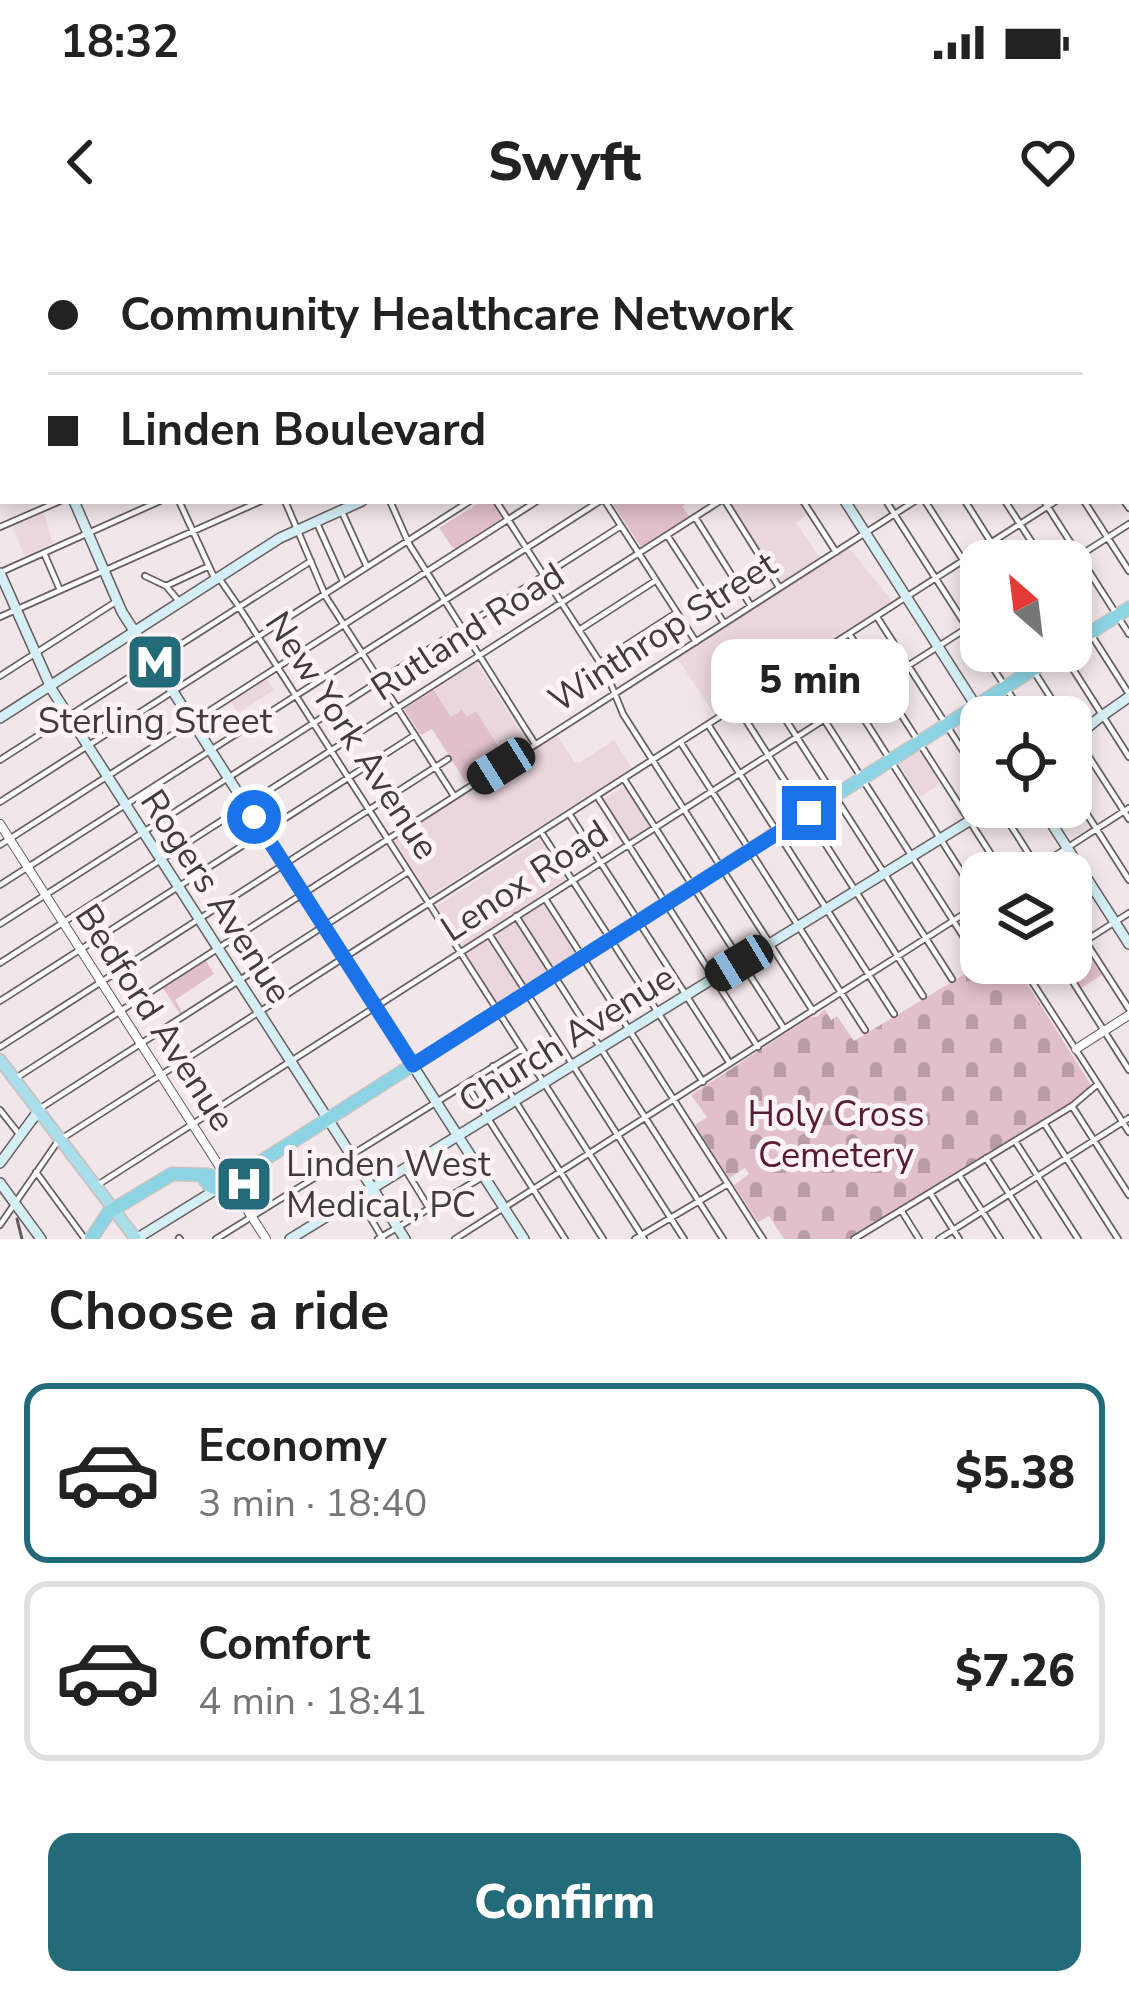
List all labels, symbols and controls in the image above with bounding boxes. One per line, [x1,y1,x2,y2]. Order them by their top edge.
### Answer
text: 18:32 [60,12,179,73]
text: Swyft [488,125,641,199]
icon: back [48,129,114,195]
icon: heart [1015,129,1081,195]
text: Community Healthcare Network [120,285,793,346]
text: Linden Boulevard [120,400,486,461]
street label: Winthrop Street [539,540,787,724]
north arrow [960,540,1092,672]
map controls [960,540,1092,984]
street label: Rutland Road [362,552,574,713]
street label: New York Avenue [253,602,450,869]
metro station icon: Sterling Street [124,631,186,693]
callout: 5 min [710,639,908,723]
text: 5 min [759,654,861,707]
button: locate [960,696,1092,828]
place label: Sterling Street [38,697,273,746]
car [461,732,541,800]
street label: Rogers Avenue [128,780,303,1013]
route end [782,786,836,840]
route start [227,790,281,844]
street label: Lenox Road [432,809,618,954]
button: layers [960,852,1092,984]
street label: Bedford Avenue [63,895,246,1141]
car [699,929,779,997]
street label: Church Avenue [449,953,684,1125]
park label: Holy Cross Cemetery [748,1090,924,1180]
place label: Linden West Medical, PC [286,1140,491,1230]
hospital icon: Linden West Medical, PC [213,1153,275,1215]
text: Choose a ride [48,1274,389,1348]
text: Economy [198,1416,387,1477]
icon: car [54,1419,162,1527]
text: $5.38 [955,1443,1075,1504]
text: 3 min · 18:40 [198,1477,427,1530]
text: Comfort [198,1614,370,1675]
icon: car [54,1617,162,1725]
text: $7.26 [955,1641,1075,1702]
text: 4 min · 18:41 [198,1675,427,1728]
button: Confirm [48,1833,1081,1971]

